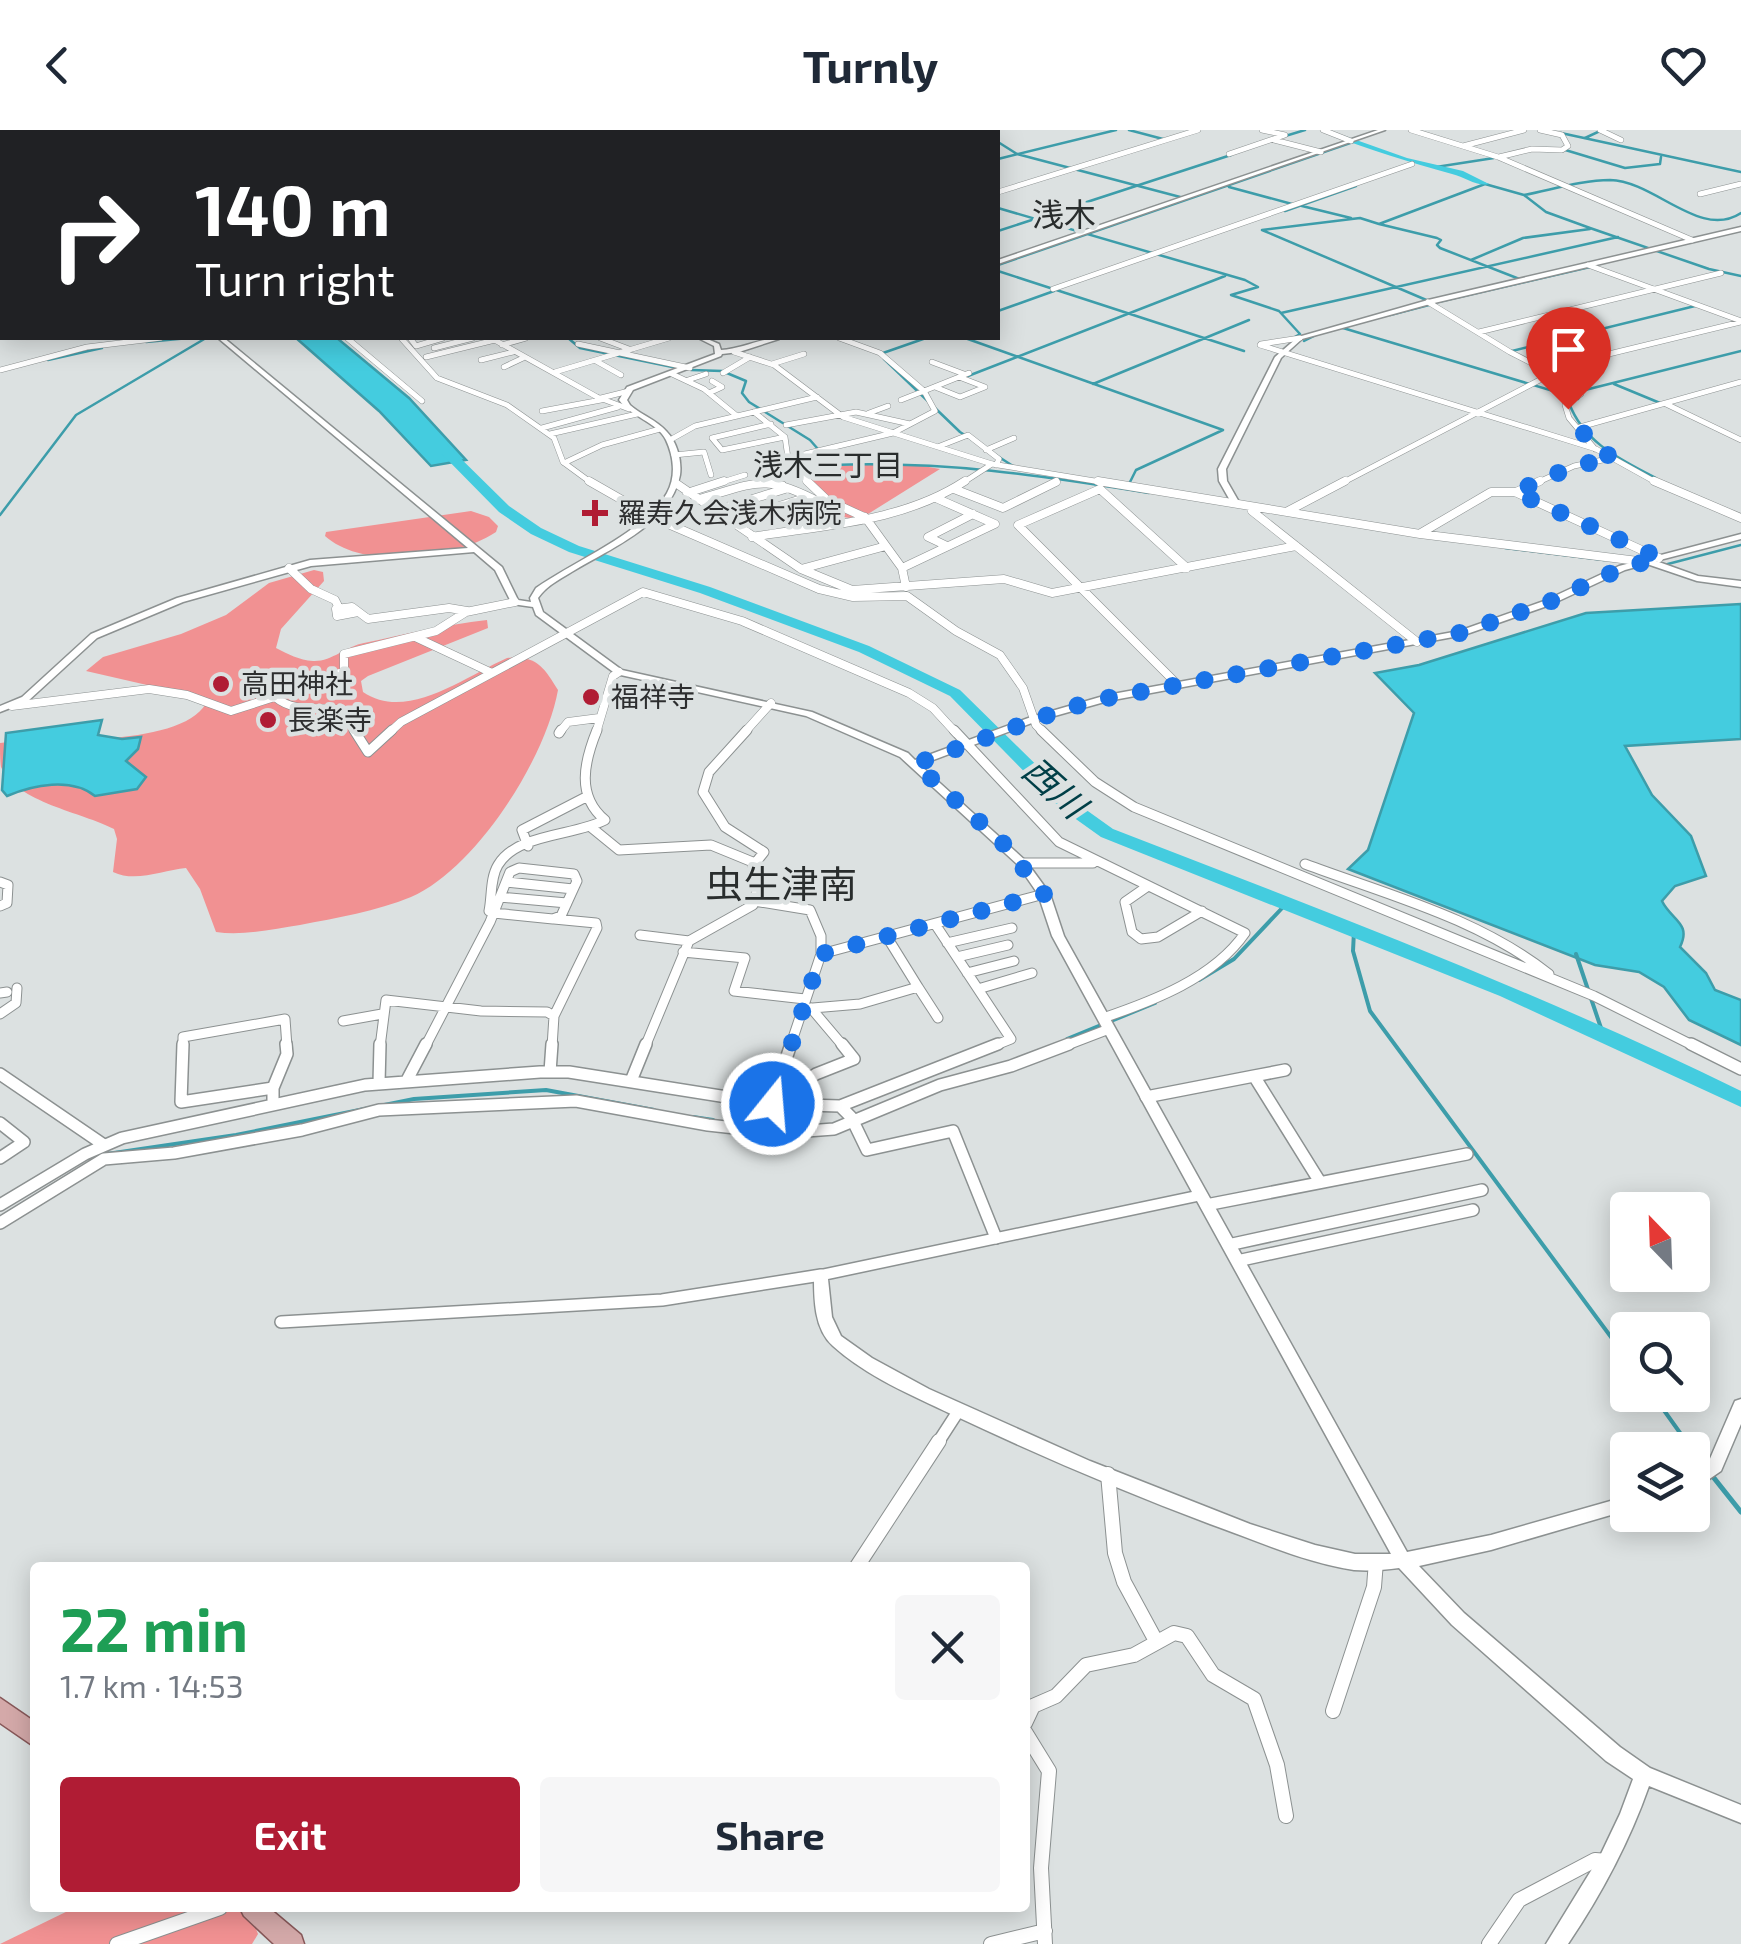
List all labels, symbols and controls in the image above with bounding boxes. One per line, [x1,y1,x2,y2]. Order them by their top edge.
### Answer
icon: back [30,38,85,93]
text: Turnly [803,38,938,92]
icon: heart [1656,38,1711,93]
text: 140 m [195,166,391,250]
icon: right [30,170,160,300]
district label: 浅木 [1032,194,1096,232]
text: Turn right [195,251,395,305]
pin [1526,307,1611,410]
icon: arrive [1541,322,1596,377]
district label: 浅木三丁目 [753,446,903,482]
place label: 羅寿久会浅木病院 [618,495,842,529]
marker: 羅寿久会浅木病院 [582,500,608,526]
place label: 高田神社 [241,666,353,700]
marker: 高田神社 [210,673,232,695]
place label: 福祥寺 [611,679,695,713]
marker: 福祥寺 [580,686,602,708]
place label: 長楽寺 [288,702,372,736]
marker: 長楽寺 [257,709,279,731]
water label: 西川 [1015,747,1098,828]
district label: 虫生津南 [705,860,857,906]
position arrow [720,1052,824,1156]
north arrow [1610,1192,1710,1292]
map controls [1610,1192,1710,1532]
button: search [1610,1312,1710,1412]
button: layers [1610,1432,1710,1532]
text: 22 min [60,1592,248,1664]
button: close [895,1595,1000,1700]
text: 1.7 km · 14:53 [60,1666,244,1704]
button: Exit [60,1777,520,1892]
button: Share [540,1777,1000,1892]

